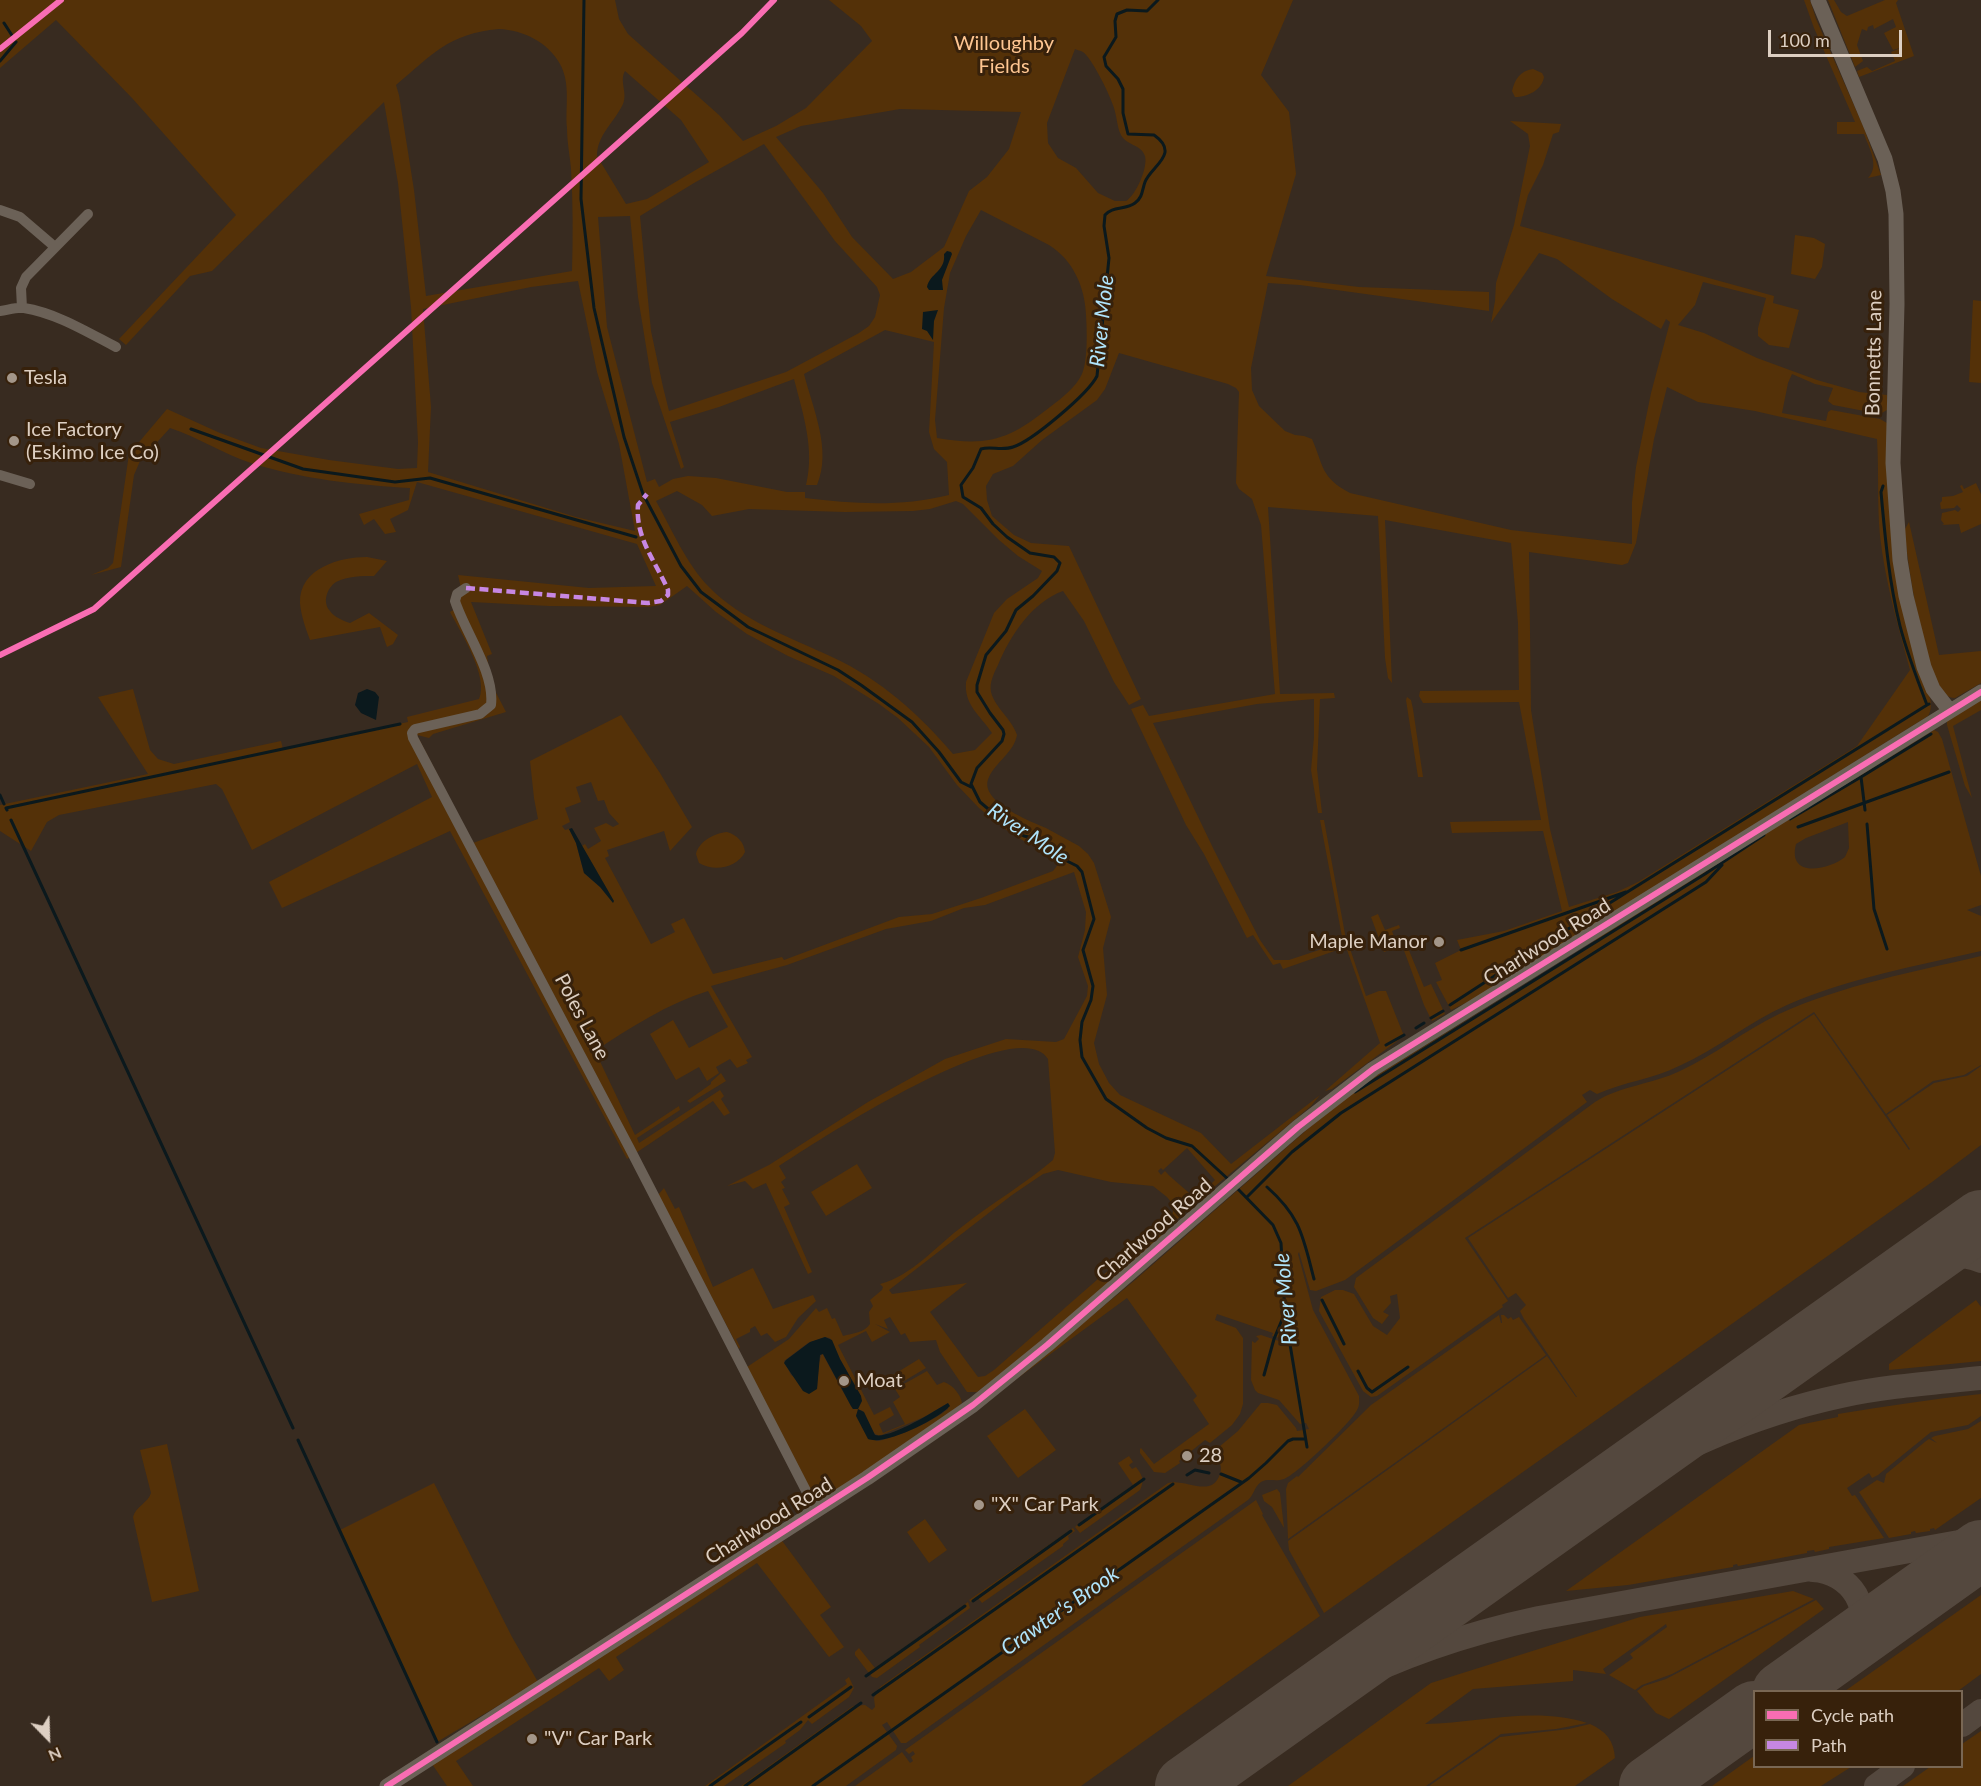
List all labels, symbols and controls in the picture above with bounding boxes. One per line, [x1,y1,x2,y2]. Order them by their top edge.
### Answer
scale bar [1771,18,1904,56]
text: 100 m [1779,29,1830,51]
park label: Willoughby Fields [954,32,1054,79]
water label: River Mole [1085,274,1119,368]
street label: Bonnetts Lane [1861,290,1887,416]
place label: Tesla [24,366,67,390]
marker: Tesla [5,371,19,385]
place label: Ice Factory (Eskimo Ice Co) [26,418,159,465]
marker: Ice Factory (Eskimo Ice Co) [7,434,21,448]
water label: River Mole [983,798,1073,870]
street label: Charlwood Road [1479,893,1615,991]
place label: Maple Manor [1309,930,1427,954]
marker: Maple Manor [1432,935,1446,949]
street label: Poles Lane [549,970,615,1064]
street label: Charlwood Road [1091,1173,1217,1287]
water label: River Mole [1269,1252,1303,1346]
place label: Moat [856,1369,903,1393]
marker: Moat [837,1374,851,1388]
place label: 28 [1199,1444,1222,1468]
marker: 28 [1180,1449,1194,1463]
street label: Charlwood Road [701,1472,837,1570]
place label: "X" Car Park [991,1493,1099,1517]
marker: "X" Car Park [972,1498,986,1512]
water label: Crawter's Brook [996,1561,1124,1661]
legend [1753,1690,1963,1768]
text: Cycle path [1811,1704,1894,1726]
north arrow [18,1708,78,1768]
place label: "V" Car Park [544,1727,652,1751]
marker: "V" Car Park [525,1732,539,1746]
text: Path [1811,1734,1847,1756]
text: N [46,1744,65,1766]

